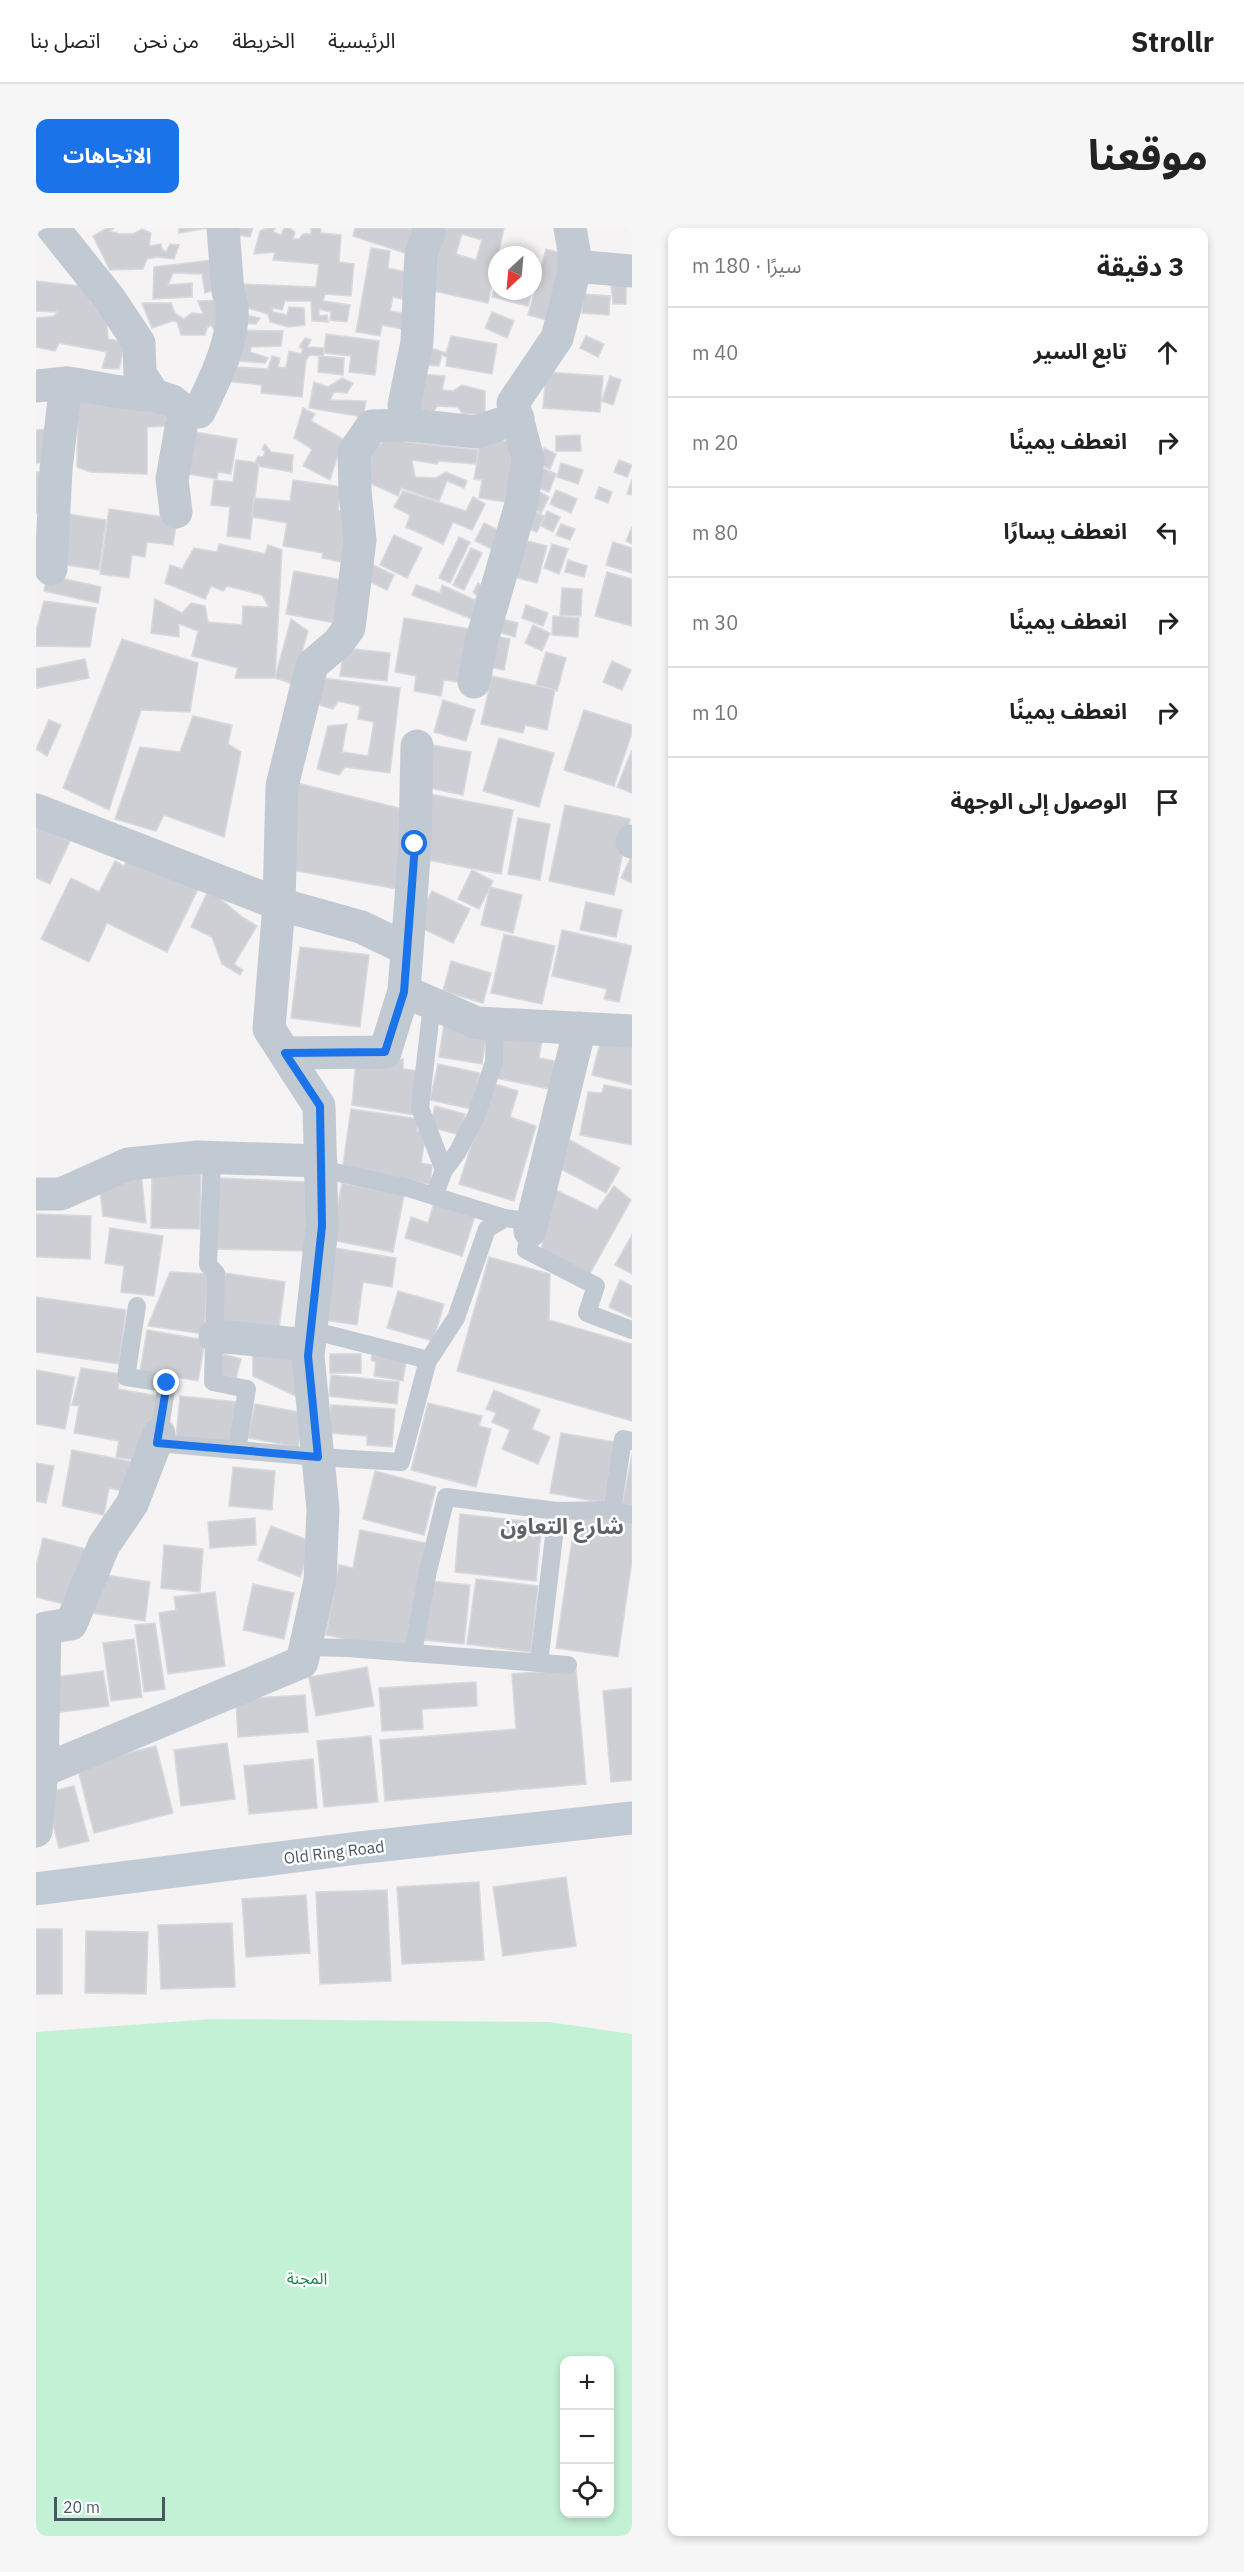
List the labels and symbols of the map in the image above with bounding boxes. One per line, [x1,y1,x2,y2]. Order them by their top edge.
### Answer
north arrow [488,246,542,300]
route start [401,830,427,856]
route end [153,1369,179,1395]
district label: شارع التعاون [500,1511,624,1543]
street label: Old Ring Road [283,1836,385,1868]
park label: المجنة [287,2268,327,2288]
scale bar [54,2494,165,2522]

